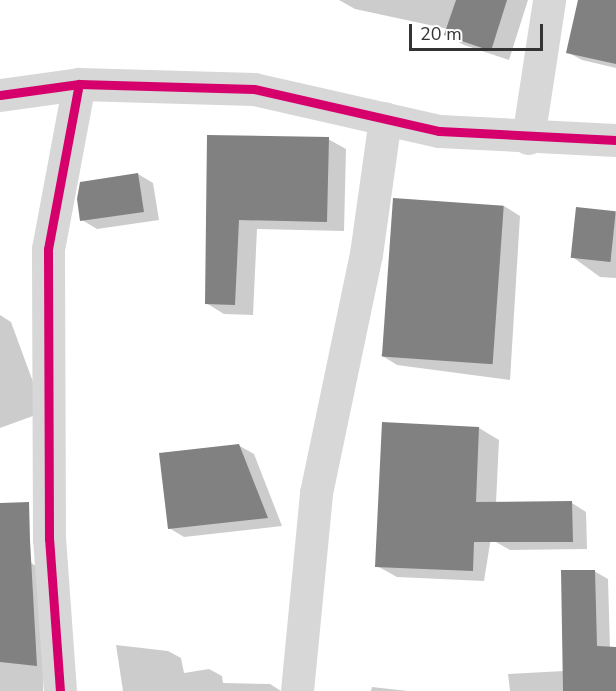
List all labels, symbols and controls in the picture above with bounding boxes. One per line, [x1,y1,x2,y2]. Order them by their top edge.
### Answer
scale bar [412,12,546,50]
text: 20 m [420,22,462,46]

